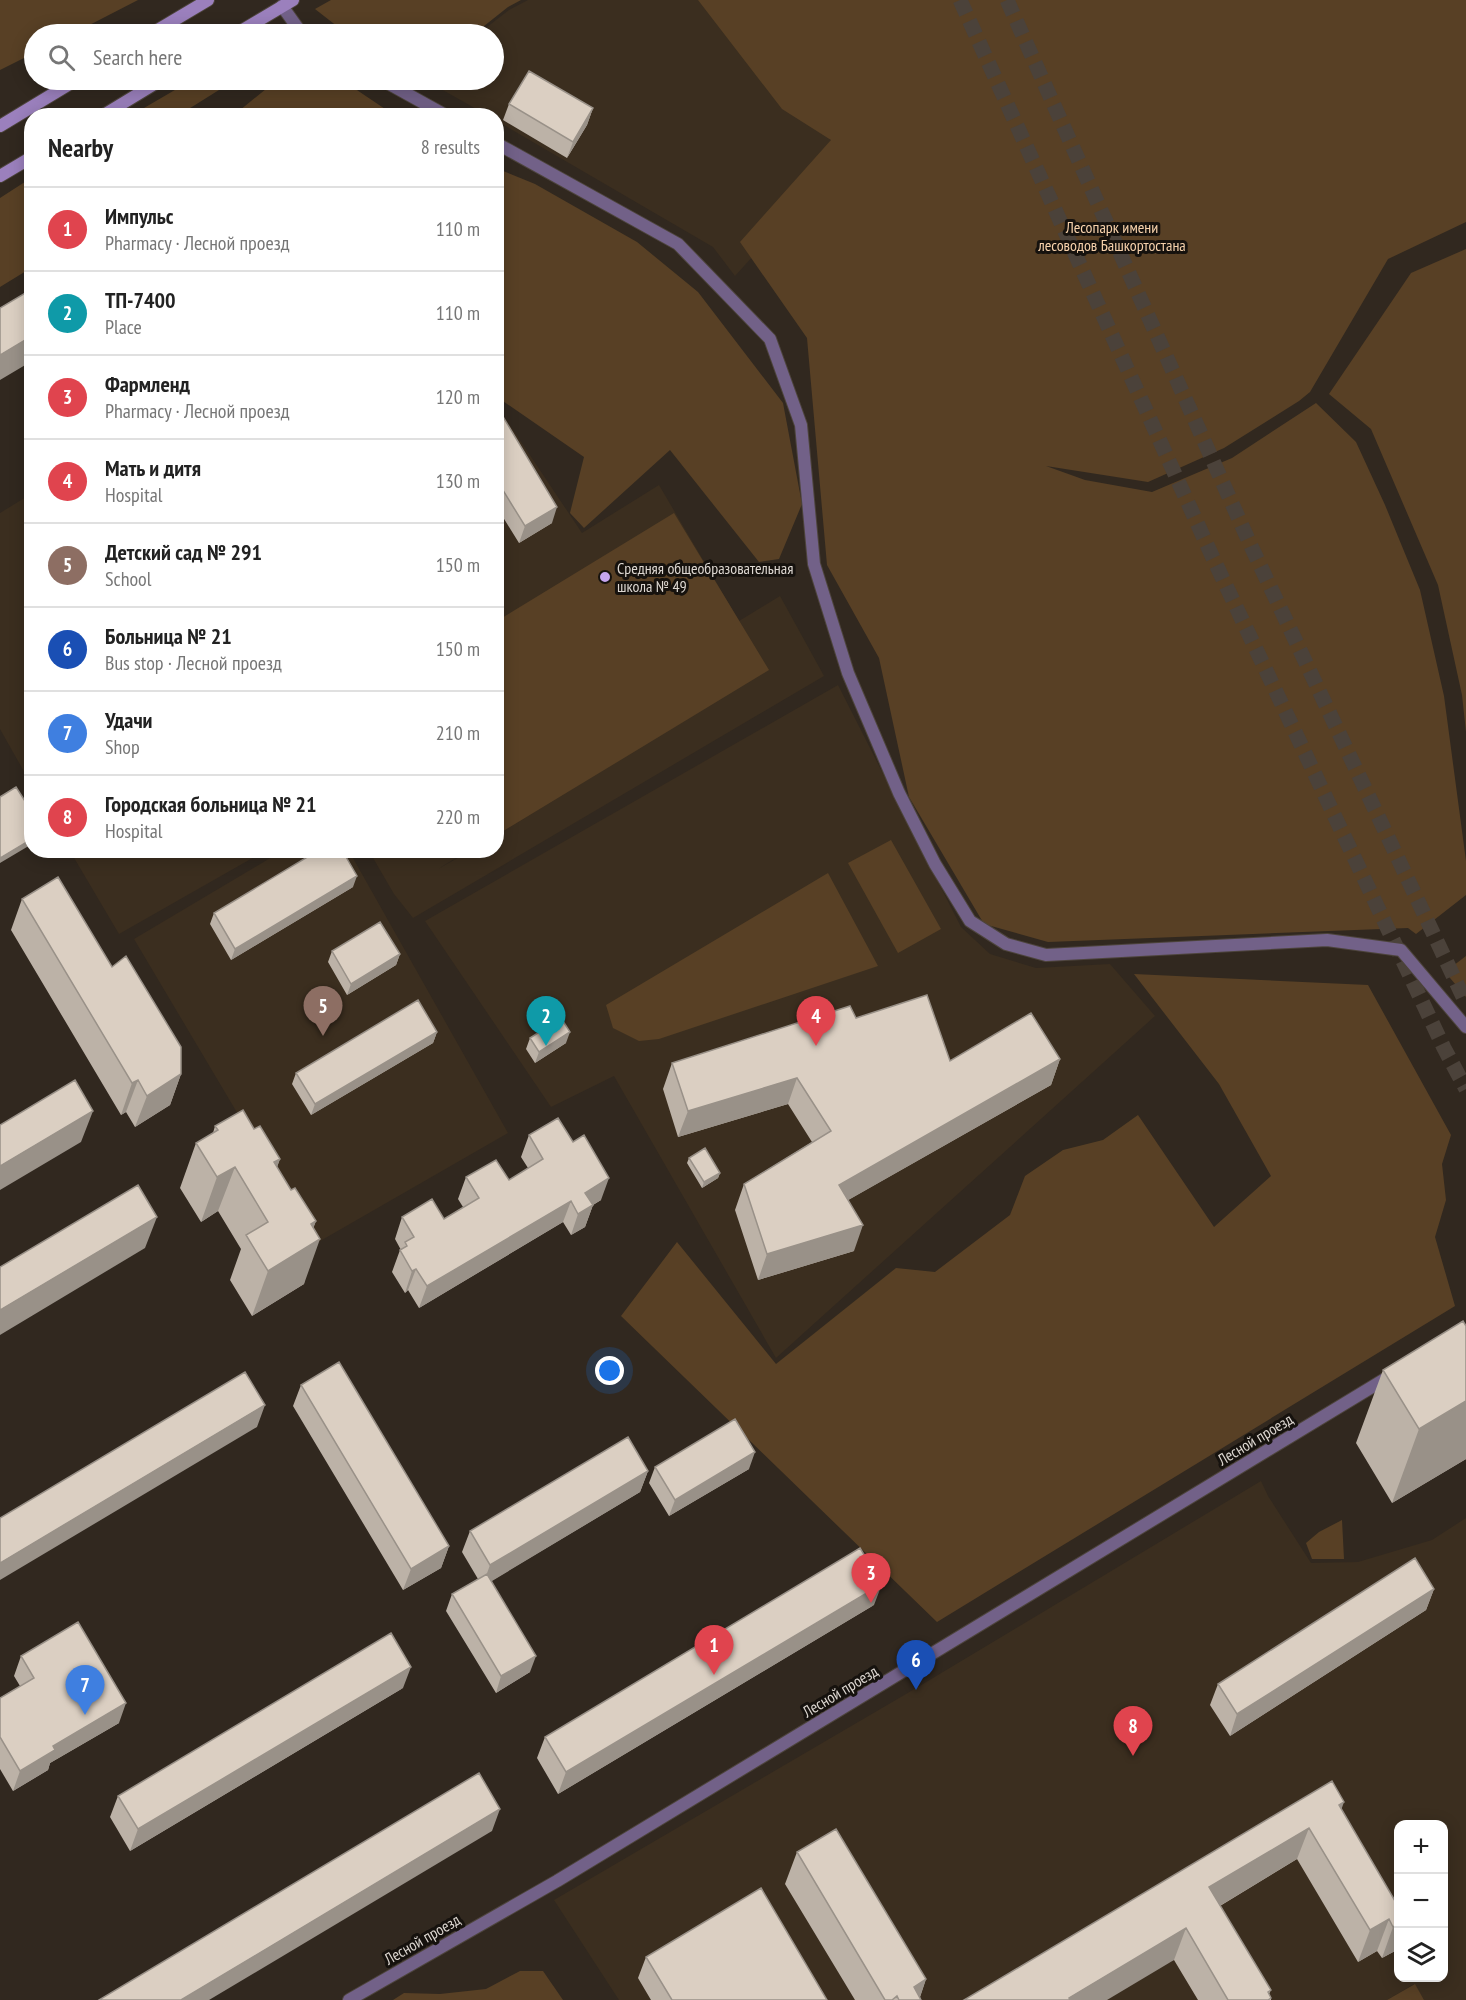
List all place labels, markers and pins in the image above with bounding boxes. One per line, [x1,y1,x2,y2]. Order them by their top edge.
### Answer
place label: Средняя общеобразовательная школа № 49 [617,558,793,596]
marker: Средняя общеобразовательная школа № 49 [598,570,612,584]
pin: 5 [304,986,342,1036]
pin: 2 [526,996,566,1046]
pin: 4 [796,996,836,1046]
pin: 3 [852,1554,890,1603]
pin: 1 [694,1626,734,1675]
pin: 6 [896,1640,936,1690]
pin: 7 [66,1666,104,1715]
pin: 8 [1114,1706,1152,1756]

